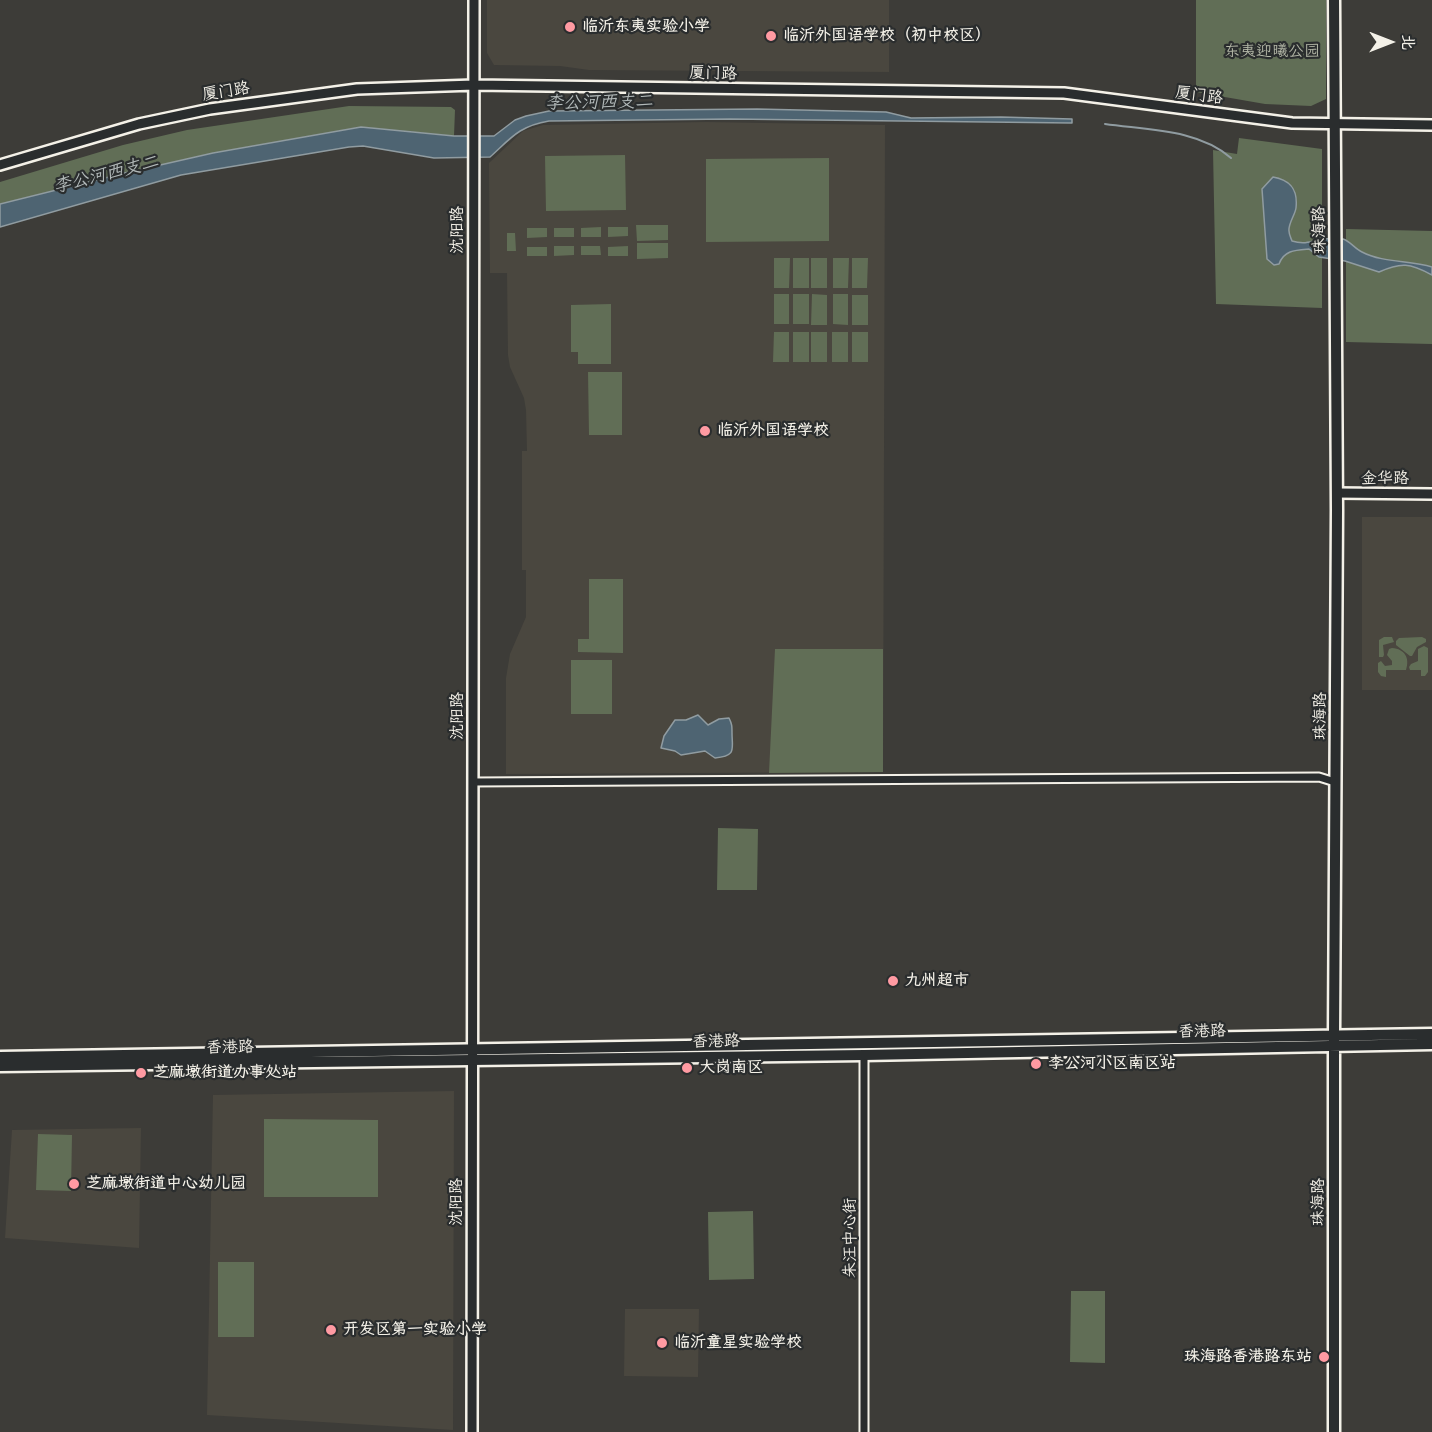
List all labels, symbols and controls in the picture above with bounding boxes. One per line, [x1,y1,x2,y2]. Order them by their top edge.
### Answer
north arrow [1360,12,1420,72]
place label: 临沂东夷实验小学 [582,17,710,37]
marker: 临沂东夷实验小学 [563,20,577,34]
place label: 临沂外国语学校（初中校区） [783,26,991,46]
marker: 临沂外国语学校（初中校区） [764,29,778,43]
text: 北 [1394,34,1423,50]
park label: 东夷迎曦公园 [1224,42,1320,62]
street label: 厦门路 [689,64,737,84]
street label: 厦门路 [201,79,251,105]
street label: 厦门路 [1174,84,1224,108]
water label: 李公河西支二 [545,91,653,115]
water label: 李公河西支二 [51,151,161,199]
street label: 沈阳路 [448,206,468,254]
street label: 珠海路 [1310,206,1330,254]
place label: 临沂外国语学校 [717,421,829,441]
marker: 临沂外国语学校 [698,424,712,438]
street label: 金华路 [1361,469,1409,489]
street label: 沈阳路 [448,692,468,740]
street label: 珠海路 [1311,692,1331,740]
place label: 九州超市 [905,971,969,991]
marker: 九州超市 [886,974,900,988]
street label: 香港路 [1178,1022,1226,1042]
street label: 香港路 [692,1032,740,1052]
street label: 香港路 [206,1038,254,1058]
place label: 李公河小区南区站 [1048,1054,1176,1074]
marker: 李公河小区南区站 [1029,1057,1043,1071]
place label: 大岗南区 [699,1058,763,1078]
marker: 大岗南区 [680,1061,694,1075]
place label: 芝麻墩街道办事处站 [153,1063,297,1083]
marker: 芝麻墩街道办事处站 [134,1066,148,1080]
place label: 芝麻墩街道中心幼儿园 [86,1174,246,1194]
marker: 芝麻墩街道中心幼儿园 [67,1177,81,1191]
street label: 沈阳路 [447,1178,467,1226]
street label: 珠海路 [1309,1178,1329,1226]
street label: 朱汪中心街 [841,1198,861,1278]
place label: 开发区第一实验小学 [343,1320,487,1340]
marker: 开发区第一实验小学 [324,1323,338,1337]
place label: 临沂童星实验学校 [674,1333,802,1353]
marker: 临沂童星实验学校 [655,1336,669,1350]
place label: 珠海路香港路东站 [1184,1347,1312,1367]
marker: 珠海路香港路东站 [1317,1350,1331,1364]

